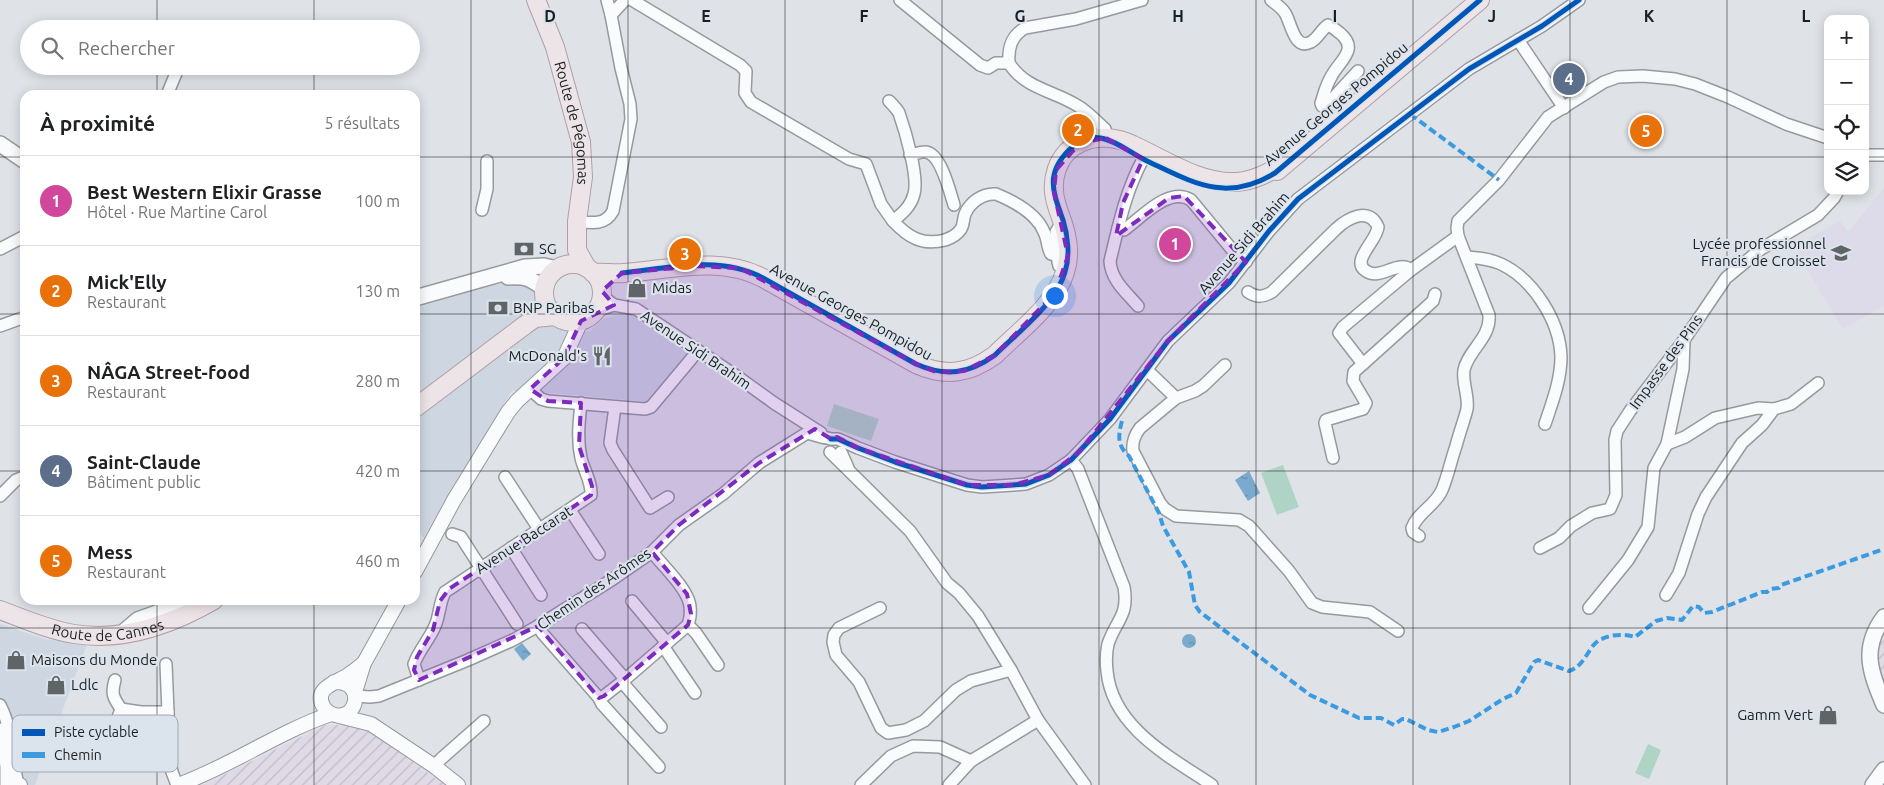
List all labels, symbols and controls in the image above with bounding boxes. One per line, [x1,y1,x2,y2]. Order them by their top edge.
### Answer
text: D [544,7,556,25]
text: E [701,7,711,25]
text: F [860,7,869,25]
text: G [1014,7,1026,25]
text: H [1172,7,1184,25]
text: I [1333,7,1337,25]
text: J [1488,7,1496,25]
text: K [1644,7,1655,25]
text: L [1802,7,1811,25]
map controls [1824,15,1869,195]
button: + [1824,15,1869,60]
search box [20,20,420,75]
icon: search [38,34,66,62]
text: Rechercher [78,37,175,59]
street label: Avenue Georges Pompidou [1260,38,1411,169]
street label: Route de Pégomas [551,59,592,186]
pin: 4 [1553,60,1585,98]
button: − [1824,60,1869,105]
button: locate [1824,105,1869,150]
text: À proximité [40,111,155,135]
pin: 2 [1062,111,1094,149]
pin: 5 [1630,112,1662,150]
text: 5 résultats [324,114,400,132]
button: layers [1824,150,1869,195]
text: Best Western Elixir Grasse [87,181,322,203]
street label: Avenue Sidi Brahim [1195,188,1292,297]
text: 1 [51,192,61,210]
text: 100 m [355,192,400,210]
text: Hôtel · Rue Martine Carol [87,203,267,221]
pin: 1 [1159,225,1191,263]
pin: 3 [669,235,701,273]
place label: Lycée professionnel Francis de Croisset [1692,235,1826,269]
bank icon: SG [513,238,535,260]
place label: SG [539,240,557,257]
school or university icon: Lycée professionnel Francis de Croisset [1830,242,1852,264]
street label: Avenue Georges Pompidou [767,260,935,363]
text: Mick'Elly [87,271,167,293]
shop icon: Midas [626,277,648,299]
place label: Midas [652,279,692,296]
text: 2 [51,282,61,300]
text: 130 m [355,282,400,300]
your location [1042,283,1068,309]
text: Restaurant [87,293,166,311]
bank icon: BNP Paribas [487,297,509,319]
place label: BNP Paribas [513,299,595,316]
street label: Avenue Sidi Brahim [638,306,755,393]
street label: Impasse des Pins [1626,311,1706,412]
restaurant icon: McDonald's [591,345,613,367]
place label: McDonald's [509,347,587,364]
text: NÂGA Street-food [87,361,250,383]
text: 3 [51,372,61,390]
text: 280 m [355,372,400,390]
text: Restaurant [87,383,166,401]
text: Saint-Claude [87,451,201,473]
text: 4 [51,462,61,480]
text: 420 m [355,462,400,480]
text: Bâtiment public [87,473,201,491]
street label: Avenue Baccarat [472,502,575,577]
text: Mess [87,541,133,563]
street label: Chemin des Arômes [534,544,654,633]
text: 5 [51,552,61,570]
text: 460 m [355,552,400,570]
text: Restaurant [87,563,166,581]
street label: Route de Cannes [50,616,166,644]
shop icon: Maisons du Monde [5,649,27,671]
place label: Maisons du Monde [31,651,157,668]
shop icon: Ldlc [45,674,67,696]
place label: Ldlc [71,676,98,693]
shop icon: Gamm Vert [1817,704,1839,726]
place label: Gamm Vert [1737,706,1813,723]
legend [12,715,178,772]
text: Piste cyclable [54,724,139,740]
text: Chemin [54,747,102,763]

